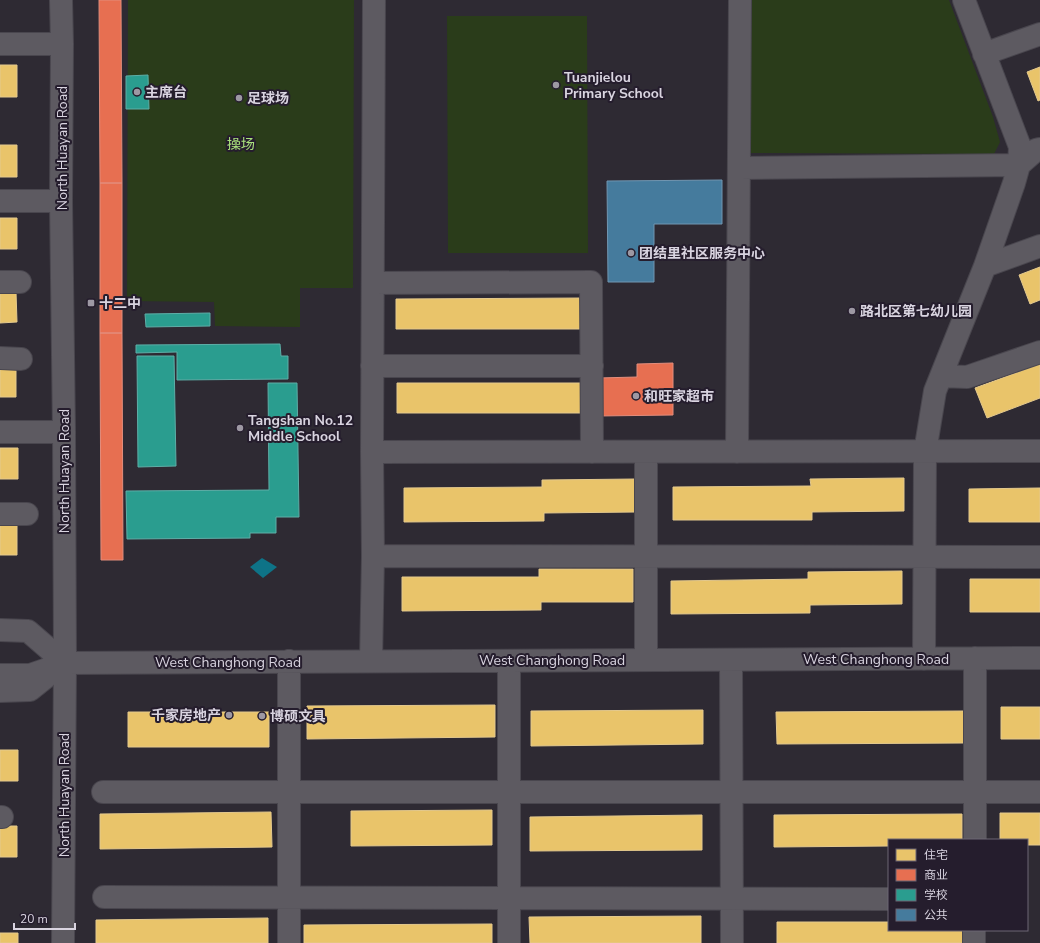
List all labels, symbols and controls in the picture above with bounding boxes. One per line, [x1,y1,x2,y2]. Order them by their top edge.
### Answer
place label: Tuanjielou Primary School [564,68,664,103]
marker: Tuanjielou Primary School [551,80,561,90]
place label: 主席台 [145,83,187,102]
street label: North Huayan Road [53,86,72,210]
marker: 主席台 [132,87,142,97]
place label: 足球场 [247,89,289,108]
marker: 足球场 [234,93,244,103]
park label: 操场 [227,135,255,154]
place label: 团结里社区服务中心 [639,244,765,263]
marker: 团结里社区服务中心 [626,248,636,258]
place label: 十二中 [99,294,141,313]
marker: 十二中 [86,298,96,308]
place label: 路北区第七幼儿园 [860,302,972,321]
marker: 路北区第七幼儿园 [847,306,857,316]
place label: 和旺家超市 [644,387,714,406]
marker: 和旺家超市 [631,391,641,401]
street label: North Huayan Road [55,409,74,533]
place label: Tangshan No.12 Middle School [248,411,353,446]
marker: Tangshan No.12 Middle School [235,423,245,433]
street label: West Changhong Road [803,650,949,669]
street label: West Changhong Road [479,651,625,670]
street label: West Changhong Road [155,653,301,672]
place label: 千家房地产 [151,706,221,725]
place label: 博硕文具 [270,707,326,726]
marker: 千家房地产 [224,710,234,720]
marker: 博硕文具 [257,711,267,721]
street label: North Huayan Road [55,733,74,857]
legend [888,839,1028,931]
text: 住宅 [924,847,948,863]
text: 商业 [924,867,948,883]
text: 学校 [924,887,948,903]
scale bar [14,905,75,931]
text: 公共 [924,907,948,923]
text: 20 m [20,911,48,927]

